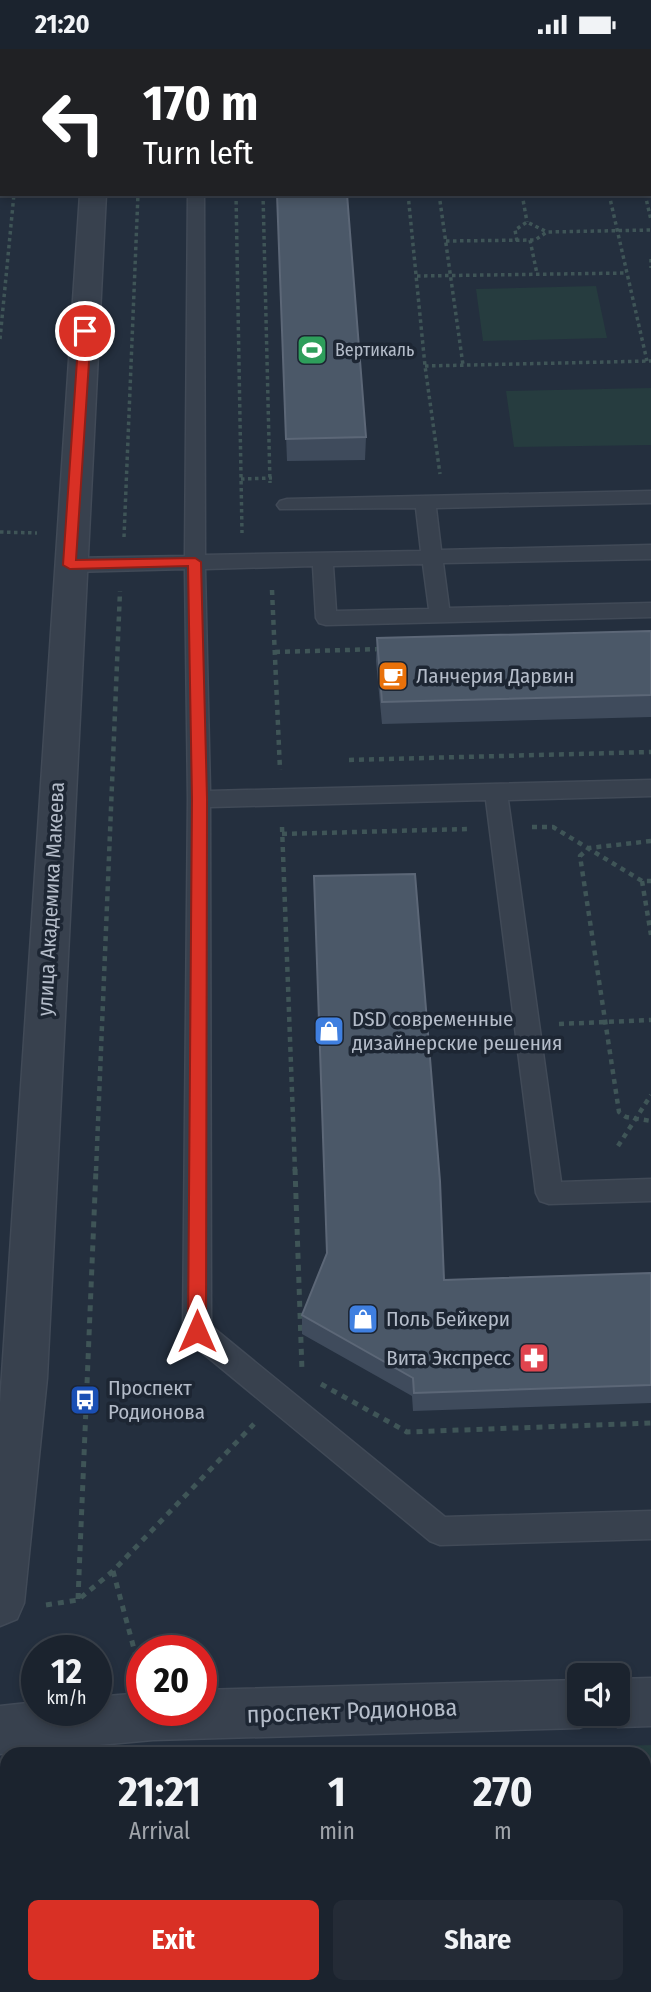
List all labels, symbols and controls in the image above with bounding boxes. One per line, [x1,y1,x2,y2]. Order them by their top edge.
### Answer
text: 21:20 [35,9,90,40]
text: 170 m [143,74,259,133]
icon: left [28,77,119,168]
text: Turn left [143,134,253,172]
pin [55,301,115,361]
icon: arrive [66,312,104,350]
sports icon: Вертикаль [295,333,329,367]
place label: Вертикаль [335,339,414,361]
cafe icon: Ланчерия Дарвин [376,659,410,693]
place label: Ланчерия Дарвин [416,663,575,689]
street label: улица Академика Макеева [32,781,70,1017]
place label: DSD современные дизайнерские решения [352,1006,563,1056]
shop icon: DSD современные дизайнерские решения [312,1014,346,1048]
position arrow [160,1294,234,1368]
shop icon: Поль Бейкери [346,1302,380,1336]
place label: Поль Бейкери [386,1306,510,1332]
pharmacy icon: Вита Экспресс [517,1341,551,1375]
place label: Вита Экспресс [386,1345,511,1371]
place label: Проспект Родионова [108,1375,205,1425]
bus stop icon: Проспект Родионова [68,1383,102,1417]
speed limit sign: 20 [126,1635,217,1726]
text: 12 [51,1650,82,1692]
map controls [567,1663,630,1726]
button: sound [567,1663,630,1726]
text: km/h [46,1687,87,1709]
street label: проспект Родионова [246,1693,458,1729]
text: 21:21 [118,1767,201,1817]
text: 1 [328,1767,346,1817]
text: 270 [473,1767,533,1817]
text: Arrival [129,1817,190,1845]
text: min [319,1817,355,1845]
text: m [494,1817,512,1845]
button: Exit [28,1900,319,1980]
button: Share [333,1900,623,1980]

